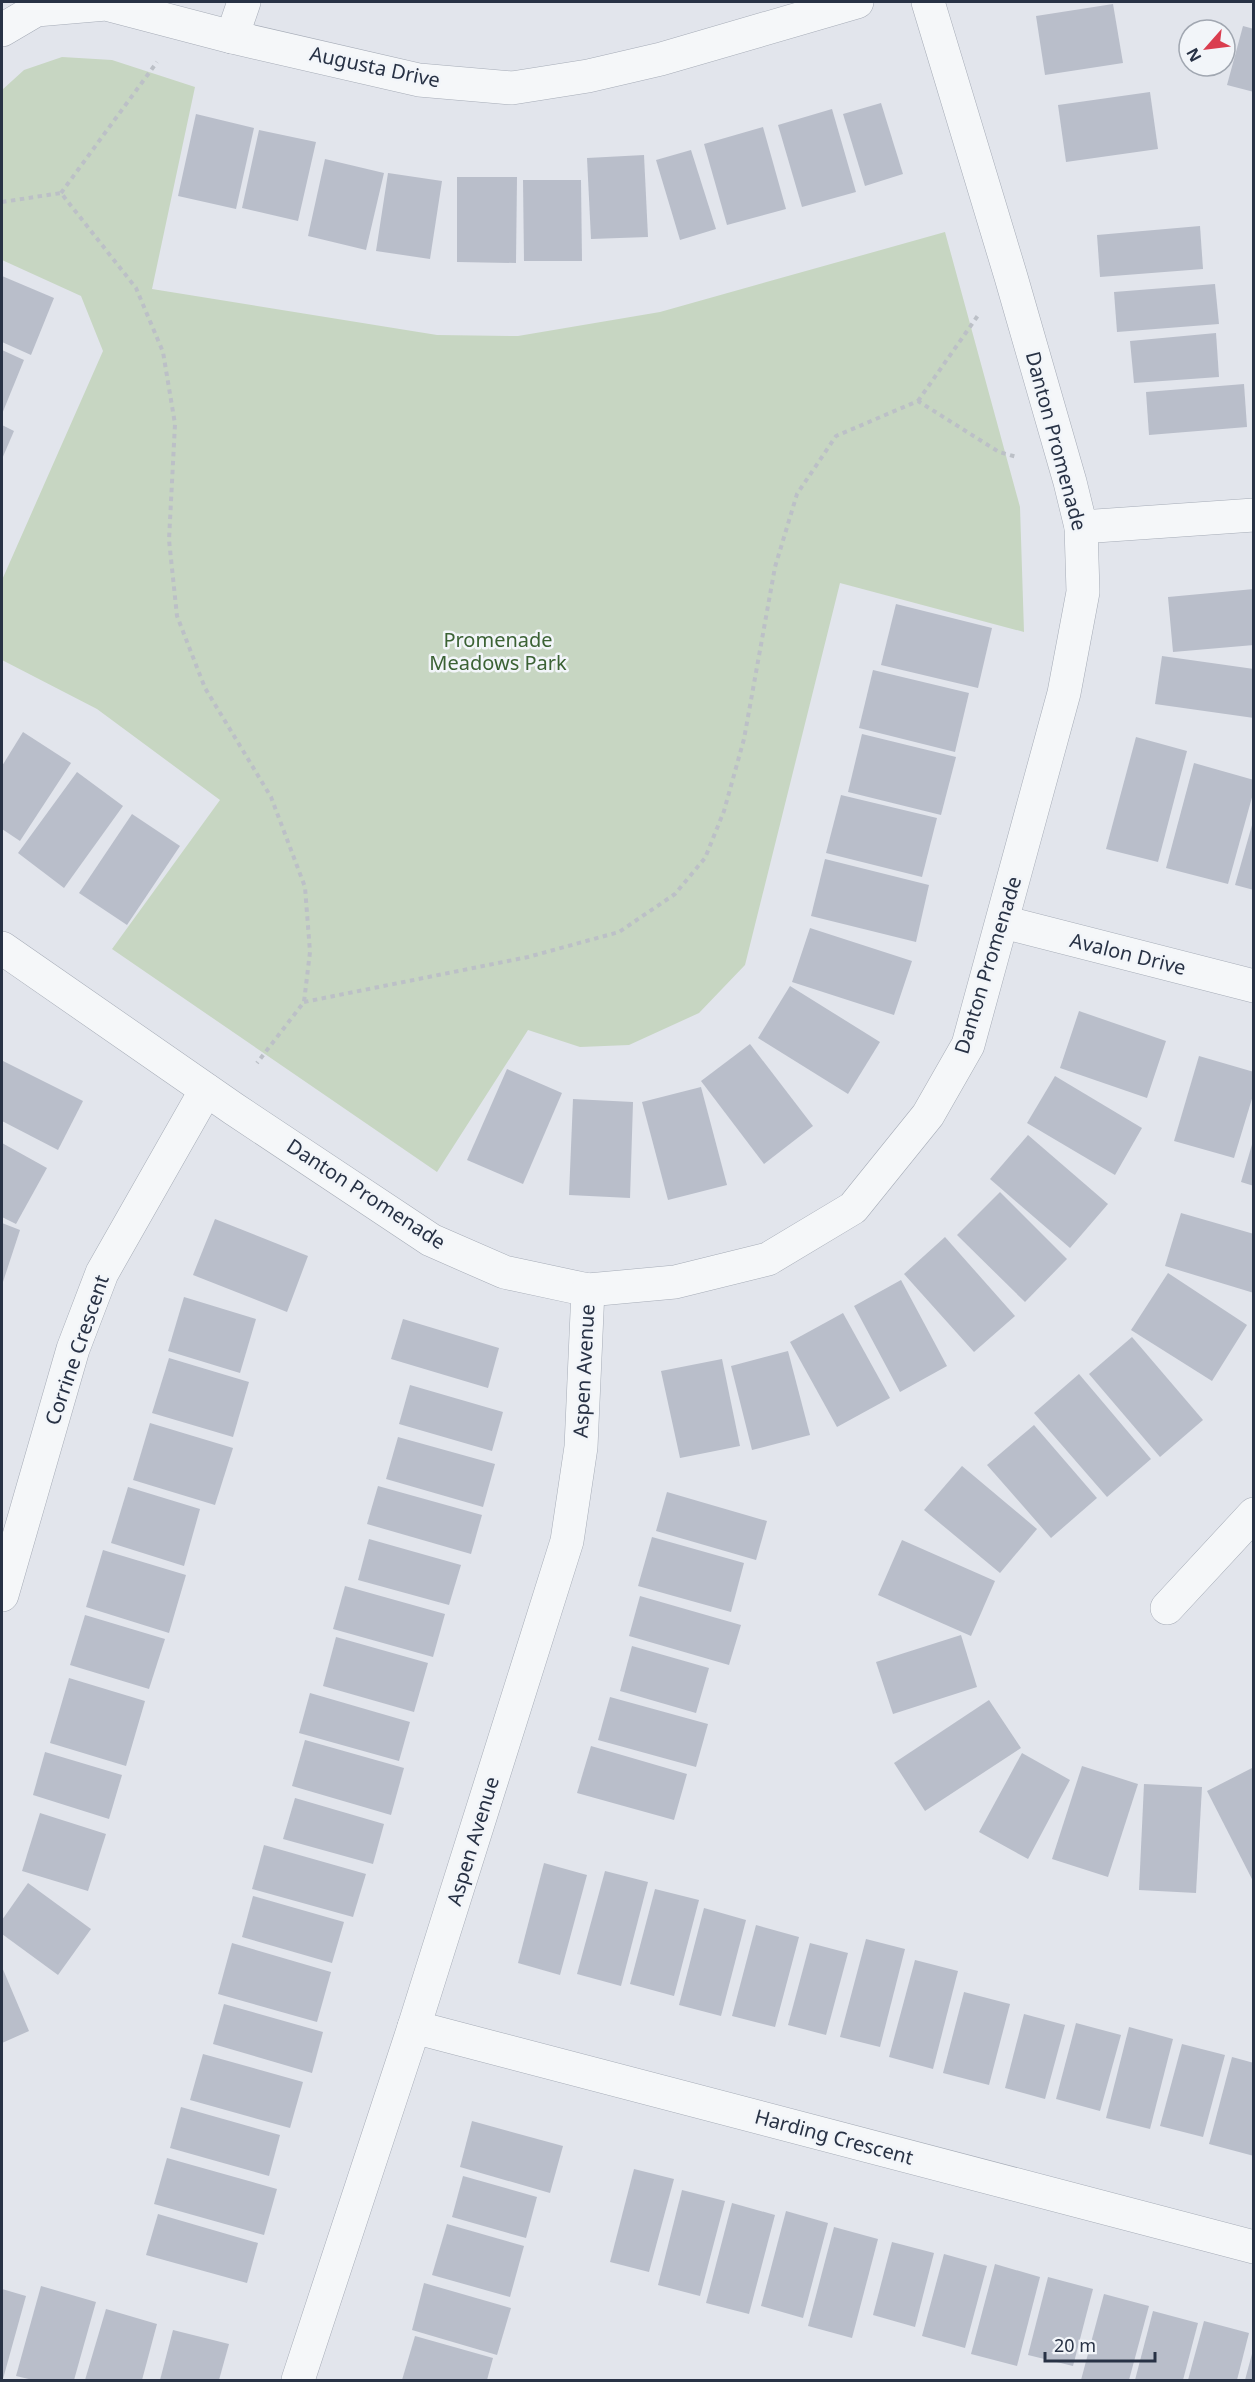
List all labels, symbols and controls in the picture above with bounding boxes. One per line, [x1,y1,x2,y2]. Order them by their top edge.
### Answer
north arrow [1177,18,1237,78]
street label: Augusta Drive [308,40,443,93]
text: N [1181,44,1207,66]
street label: Danton Promenade [1020,348,1093,533]
park label: Promenade Meadows Park [429,626,567,676]
street label: Danton Promenade [948,873,1027,1057]
street label: Avalon Drive [1067,926,1189,981]
street label: Danton Promenade [282,1132,451,1255]
street label: Corrine Crescent [38,1271,115,1428]
street label: Aspen Avenue [567,1303,600,1438]
street label: Aspen Avenue [440,1773,505,1909]
street label: Harding Crescent [752,2102,916,2171]
scale bar [1045,2325,1154,2363]
text: 20 m [1054,2333,1096,2357]

